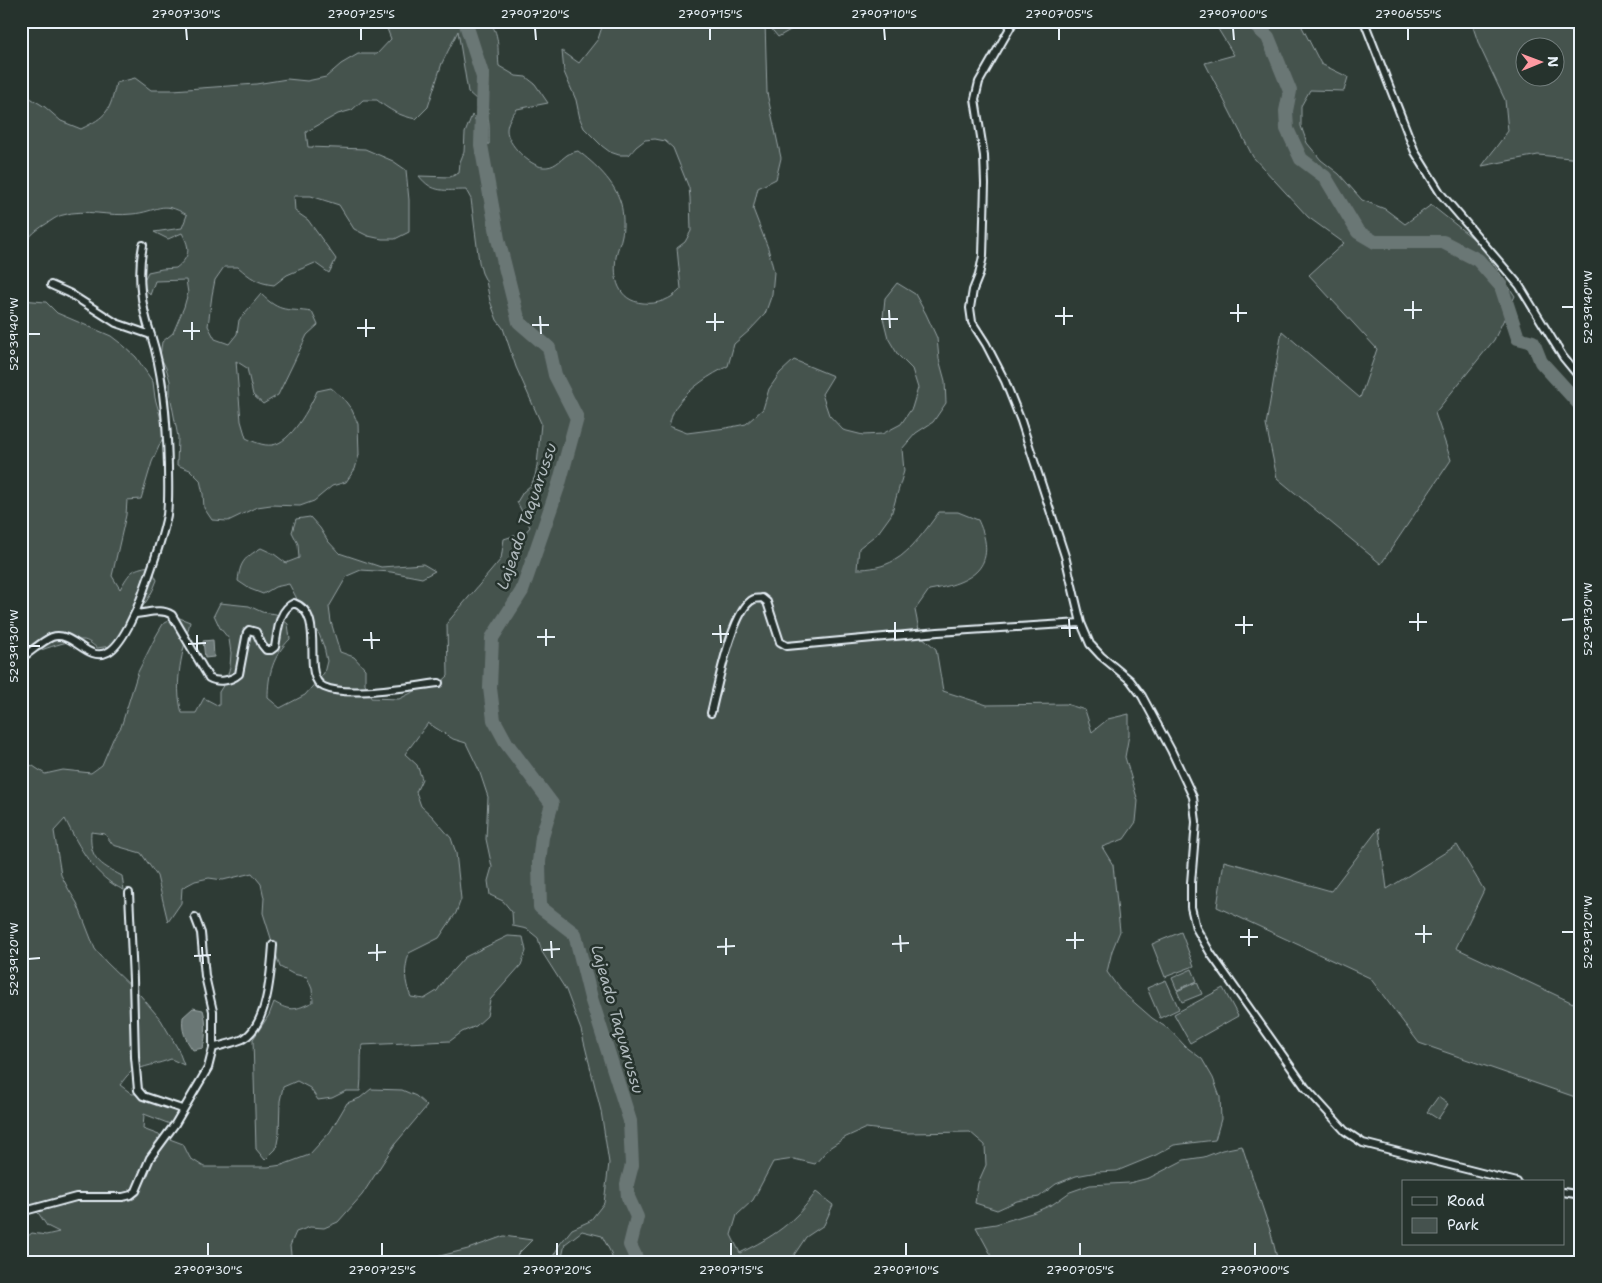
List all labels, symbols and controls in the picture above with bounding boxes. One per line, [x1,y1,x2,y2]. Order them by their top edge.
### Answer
text: 27°07'30"S [152,6,221,22]
text: 27°07'25"S [327,6,395,22]
text: 27°07'20"S [501,6,570,22]
text: 27°07'15"S [678,6,743,22]
text: 27°07'10"S [851,6,917,22]
text: 27°07'05"S [1025,6,1093,22]
text: 27°07'00"S [1198,6,1268,22]
text: 27°06'55"S [1375,6,1442,22]
north arrow [1514,38,1564,88]
text: N [1544,56,1562,67]
text: 52°39'40"W [1580,270,1596,344]
text: 52°39'40"W [6,297,22,371]
water label: Lajeado Taquarussu [492,440,561,592]
text: 52°39'30"W [1580,582,1596,656]
text: 52°39'30"W [6,609,22,683]
text: 52°39'20"W [1580,895,1596,969]
text: 52°39'20"W [6,922,22,996]
water label: Lajeado Taquarussu [586,942,649,1096]
legend [1402,1180,1564,1246]
text: Road [1447,1191,1485,1211]
text: Park [1447,1215,1479,1235]
text: 27°07'30"S [174,1262,243,1278]
text: 27°07'25"S [348,1262,416,1278]
text: 27°07'20"S [523,1262,592,1278]
text: 27°07'15"S [699,1262,764,1278]
text: 27°07'10"S [873,1262,939,1278]
text: 27°07'05"S [1046,1262,1114,1278]
text: 27°07'00"S [1220,1262,1290,1278]

